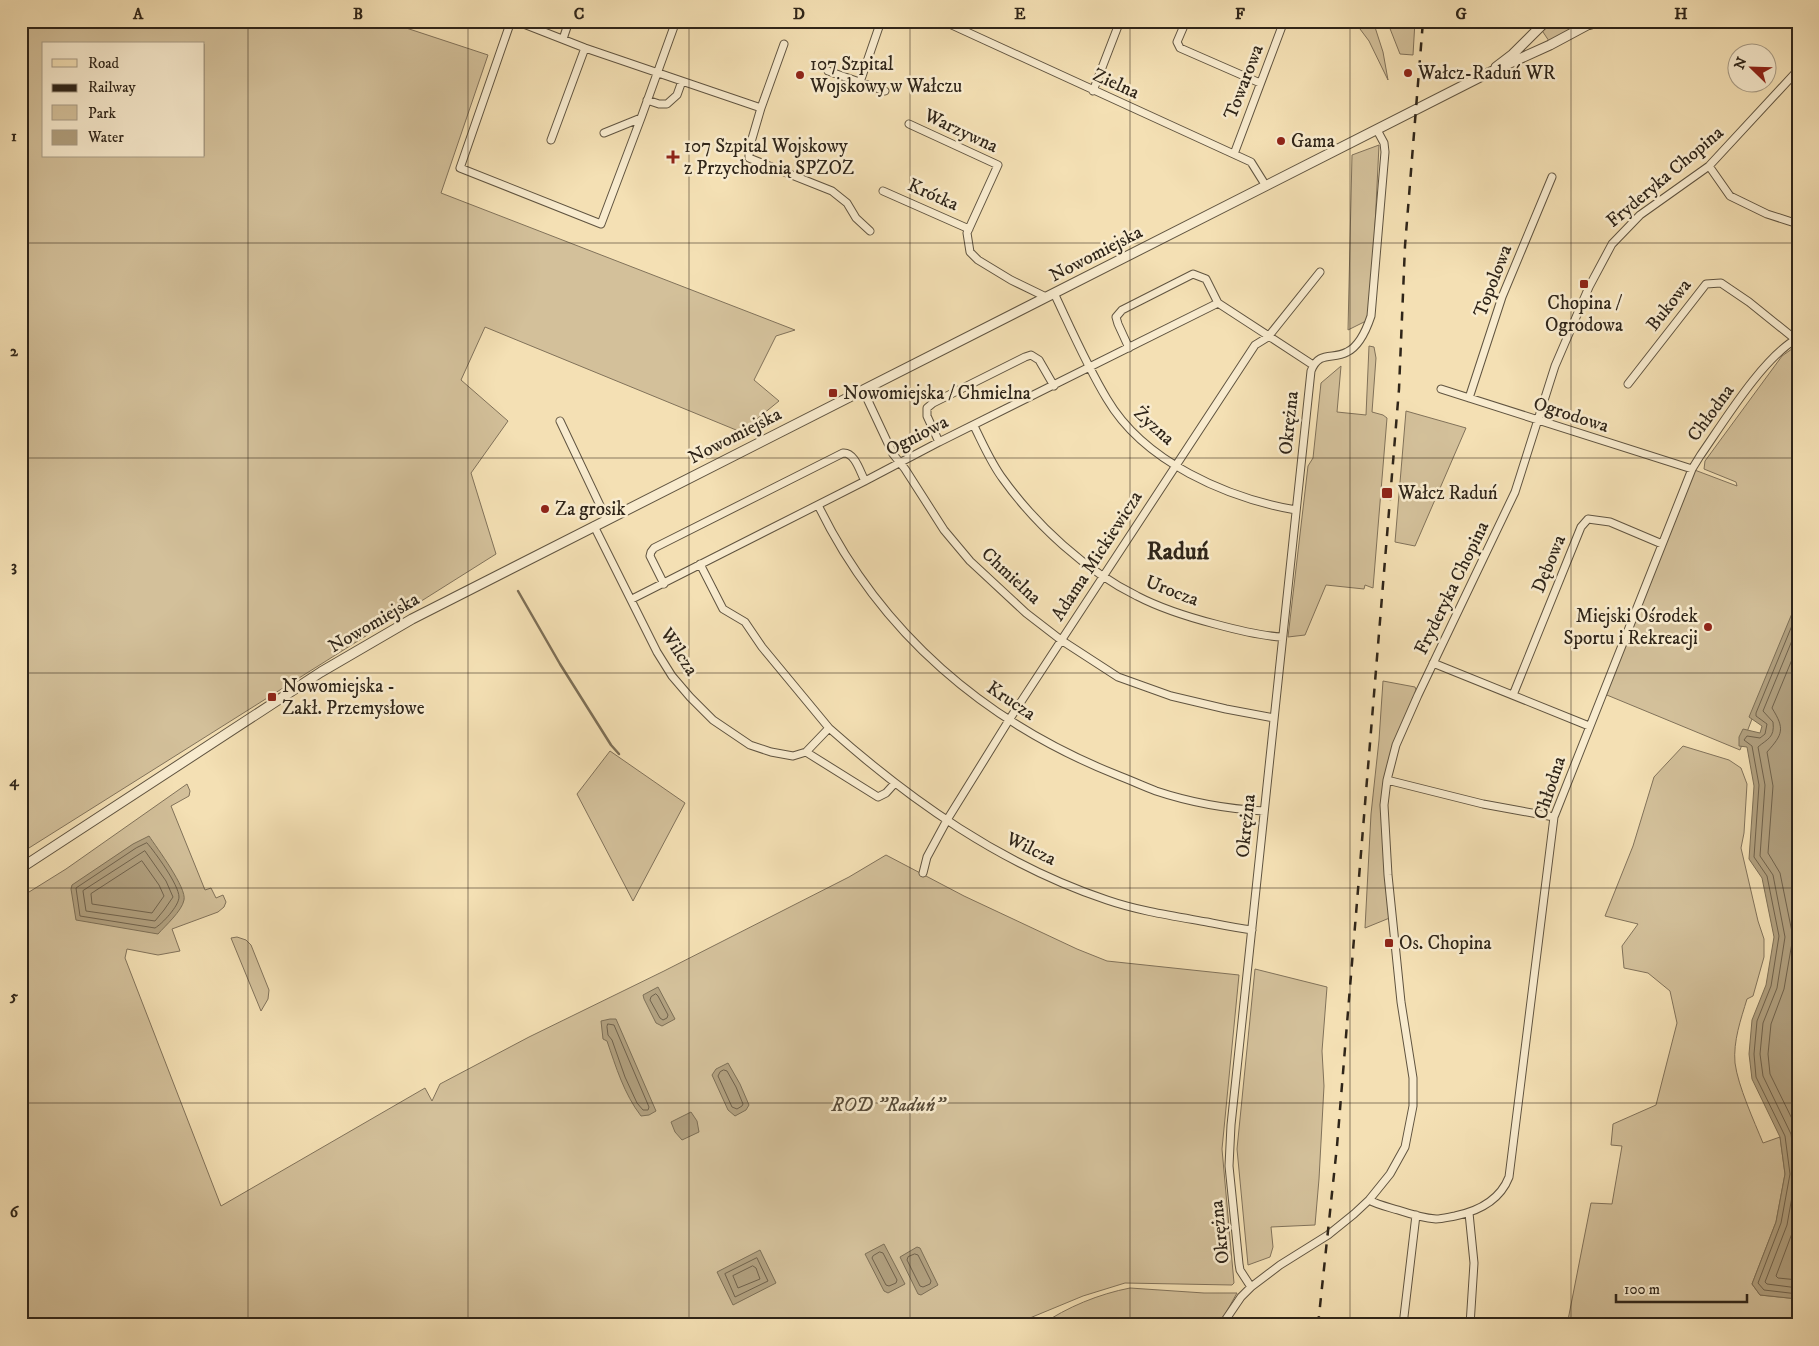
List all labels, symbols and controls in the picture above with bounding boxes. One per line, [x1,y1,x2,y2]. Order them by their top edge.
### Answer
text: A [132,4,144,24]
text: B [353,4,363,24]
text: C [574,4,584,24]
text: D [793,4,805,24]
text: E [1014,4,1026,24]
text: F [1235,4,1245,24]
text: G [1455,4,1467,24]
text: H [1674,4,1688,24]
street label: Towarowa [1219,41,1269,123]
legend [42,42,205,158]
north arrow [1726,42,1776,92]
place label: 107 Szpital Wojskowy w Wałczu [809,53,962,98]
text: Road [88,54,120,73]
text: N [1730,54,1752,72]
place label: Wałcz-Raduń WR [1417,62,1556,85]
street label: Zielna [1089,64,1143,104]
marker: Wałcz-Raduń WR [1402,67,1414,79]
marker: 107 Szpital Wojskowy w Wałczu [794,69,806,81]
text: Railway [88,78,136,97]
text: Park [88,104,117,123]
street label: Warzywna [920,104,1002,158]
street label: Fryderyka Chopina [1602,121,1728,233]
text: 1 [11,126,17,146]
text: Water [87,128,124,147]
place label: Gama [1291,130,1335,153]
place label: 107 Szpital Wojskowy z Przychodnią SPZOZ [684,135,854,180]
marker: Gama [1275,135,1287,147]
marker: 107 Szpital Wojskowy z Przychodnią SPZOZ [666,150,680,164]
street label: Krótka [904,174,962,216]
street label: Nowomiejska [1046,221,1146,287]
street label: Topolowa [1469,242,1517,320]
street label: Bukowa [1642,274,1696,336]
marker: Chopina / Ogrodowa [1578,278,1590,290]
place label: Chopina / Ogrodowa [1545,292,1623,337]
text: 2 [10,341,19,361]
street label: Chłodna [1683,380,1739,446]
place label: Nowomiejska / Chmielna [843,382,1031,405]
marker: Nowomiejska / Chmielna [827,387,839,399]
street label: Okrężna [1274,390,1304,456]
street label: Ogrodowa [1530,392,1612,438]
street label: Żyzna [1129,401,1180,450]
street label: Nowomiejska [685,403,785,469]
street label: Ogniowa [882,411,952,461]
place label: Wałcz Raduń [1397,482,1498,505]
marker: Wałcz Raduń [1380,486,1394,500]
street label: Adama Mickiewicza [1046,487,1148,625]
place label: Za grosik [555,498,626,521]
marker: Za grosik [539,503,551,515]
street label: Fryderyka Chopina [1410,518,1494,658]
street label: Dębowa [1527,532,1571,596]
district label: Raduń [1147,537,1210,567]
street label: Chmielna [976,543,1046,609]
text: 3 [11,556,17,576]
street label: Urocza [1142,570,1202,612]
street label: Nowomiejska [324,588,424,658]
place label: Miejski Ośrodek Sportu i Rekreacji [1564,605,1699,650]
marker: Miejski Ośrodek Sportu i Rekreacji [1702,621,1714,633]
street label: Wilcza [655,623,703,680]
place label: Nowomiejska - Zakł. Przemysłowe [282,675,425,720]
street label: Krucza [982,676,1040,726]
marker: Nowomiejska - Zakł. Przemysłowe [266,691,278,703]
street label: Chłodna [1529,754,1571,822]
text: 4 [8,771,19,791]
street label: Okrężna [1231,793,1261,859]
street label: Wilcza [1002,827,1060,871]
place label: Os. Chopina [1399,932,1492,955]
marker: Os. Chopina [1383,937,1395,949]
text: 5 [9,986,18,1006]
park label: ROD "Raduń" [830,1094,947,1117]
street label: Okrężna [1205,1199,1235,1265]
text: 6 [10,1202,20,1222]
scale bar [1616,1271,1748,1303]
text: 100 m [1624,1280,1660,1299]

